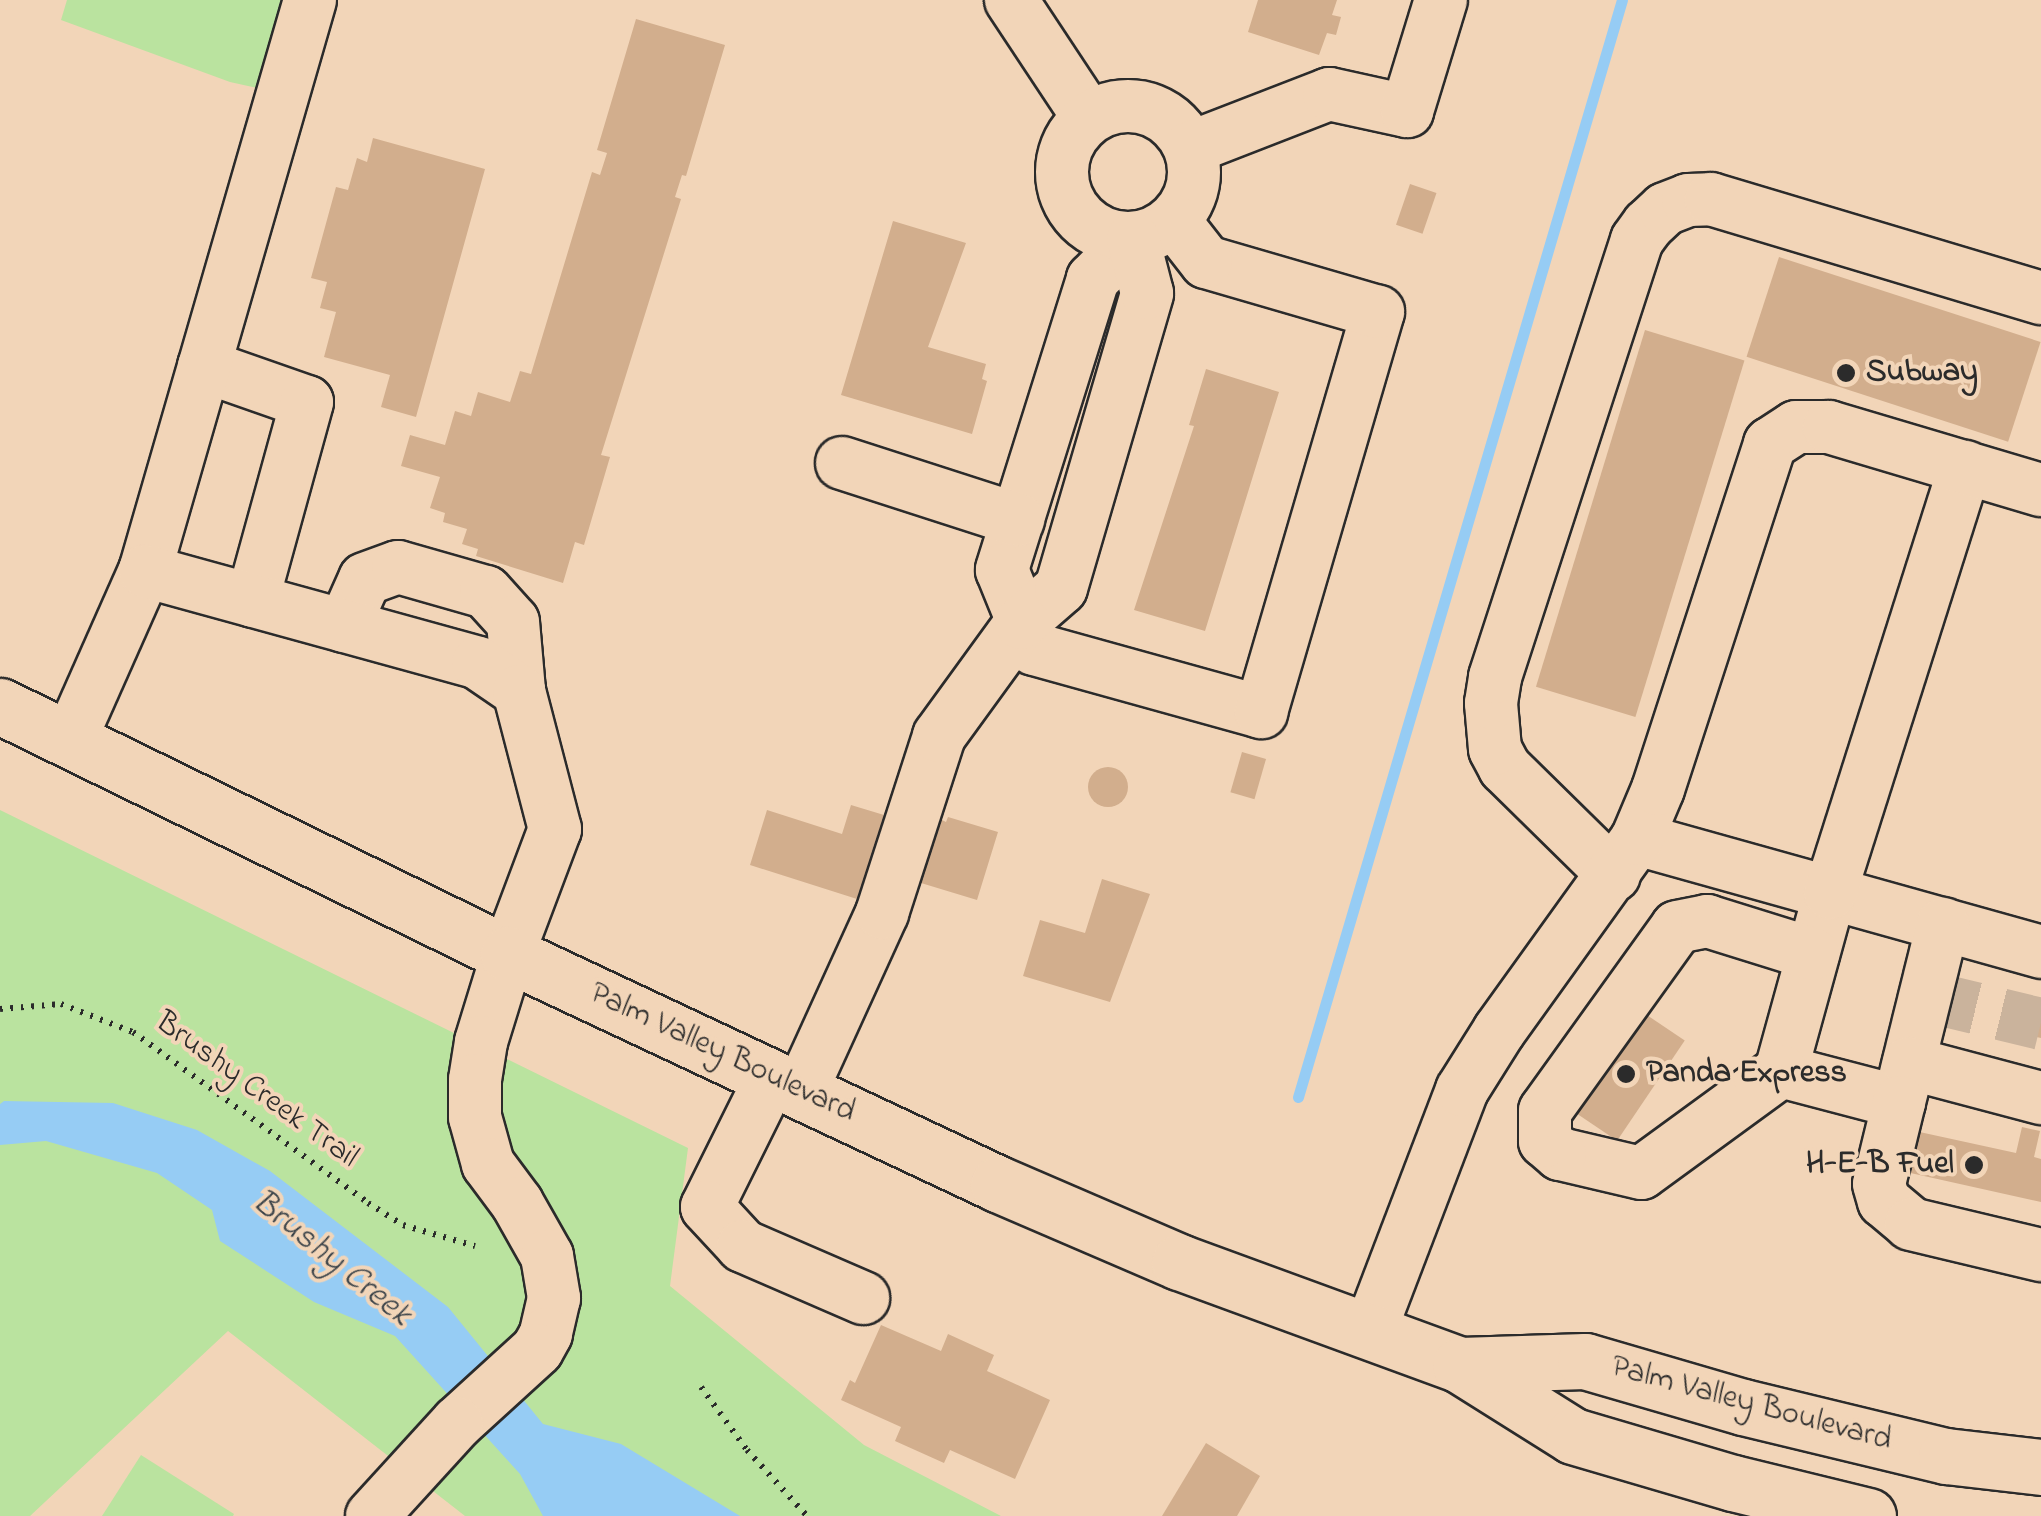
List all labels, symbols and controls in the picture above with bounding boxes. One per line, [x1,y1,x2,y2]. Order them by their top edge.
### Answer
place label: Subway [1866,354,1978,392]
marker: Subway [1835,362,1857,384]
street label: Palm Valley Boulevard [583,976,861,1132]
street label: Brushy Creek Trail [147,1004,365,1178]
place label: Panda Express [1646,1055,1847,1093]
marker: Panda Express [1615,1063,1637,1085]
place label: H-E-B Fuel [1806,1146,1954,1184]
marker: H-E-B Fuel [1963,1154,1985,1176]
water label: Brushy Creek [243,1182,419,1336]
street label: Palm Valley Boulevard [1606,1349,1896,1461]

